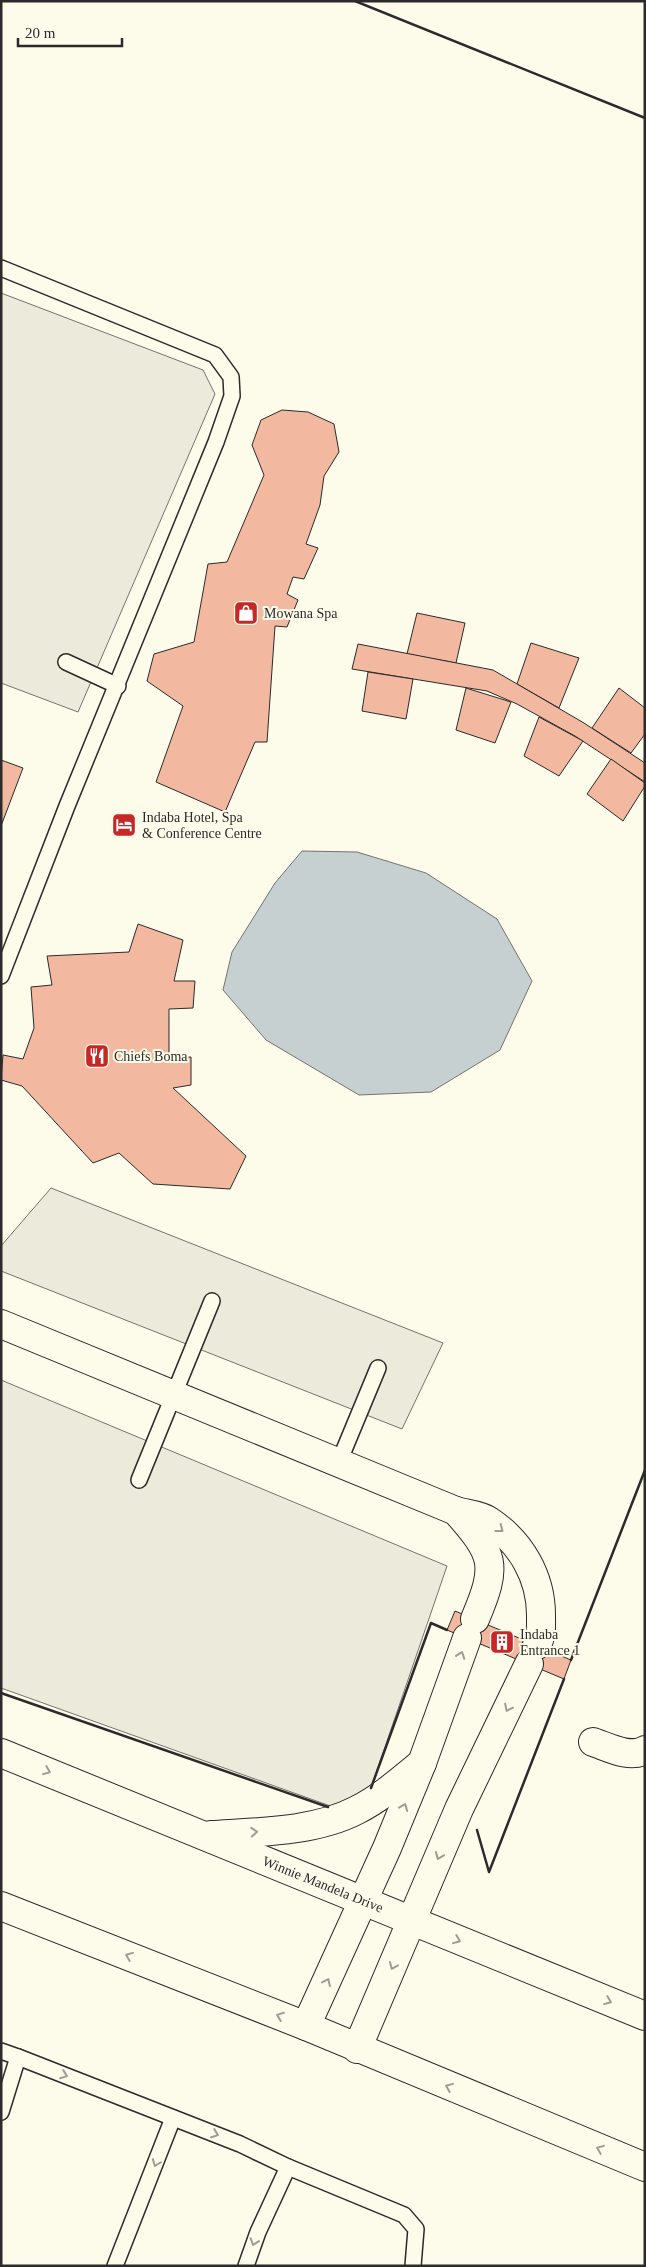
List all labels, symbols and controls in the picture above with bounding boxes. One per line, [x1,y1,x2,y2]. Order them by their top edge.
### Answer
scale bar [18,15,121,47]
text: 20 m [25,25,56,41]
shop icon: Mowana Spa [233,600,259,626]
place label: Mowana Spa [264,606,338,621]
place label: Indaba Hotel, Spa & Conference Centre [142,810,262,841]
hotel icon: Indaba Hotel, Spa & Conference Centre [111,812,137,838]
restaurant icon: Chiefs Boma [84,1043,110,1069]
place label: Chiefs Boma [114,1049,188,1064]
one-way arrow [494,1523,504,1532]
place label: Indaba Entrance 1 [520,1627,580,1658]
building icon: Indaba Entrance 1 [489,1629,515,1655]
one-way arrow [455,1651,465,1660]
one-way arrow [504,1703,514,1712]
one-way arrow [42,1766,50,1776]
one-way arrow [398,1804,408,1812]
one-way arrow [250,1827,258,1838]
one-way arrow [435,1851,446,1860]
street label: Winnie Mandela Drive [260,1853,385,1915]
one-way arrow [453,1934,461,1944]
one-way arrow [125,1952,134,1962]
one-way arrow [389,1961,399,1970]
one-way arrow [320,1978,331,1987]
one-way arrow [603,1995,612,2005]
one-way arrow [276,2012,285,2022]
one-way arrow [59,2069,67,2079]
one-way arrow [445,2083,454,2093]
one-way arrow [210,2128,219,2138]
one-way arrow [596,2145,605,2155]
one-way arrow [152,2158,162,2167]
one-way arrow [250,2237,260,2246]

